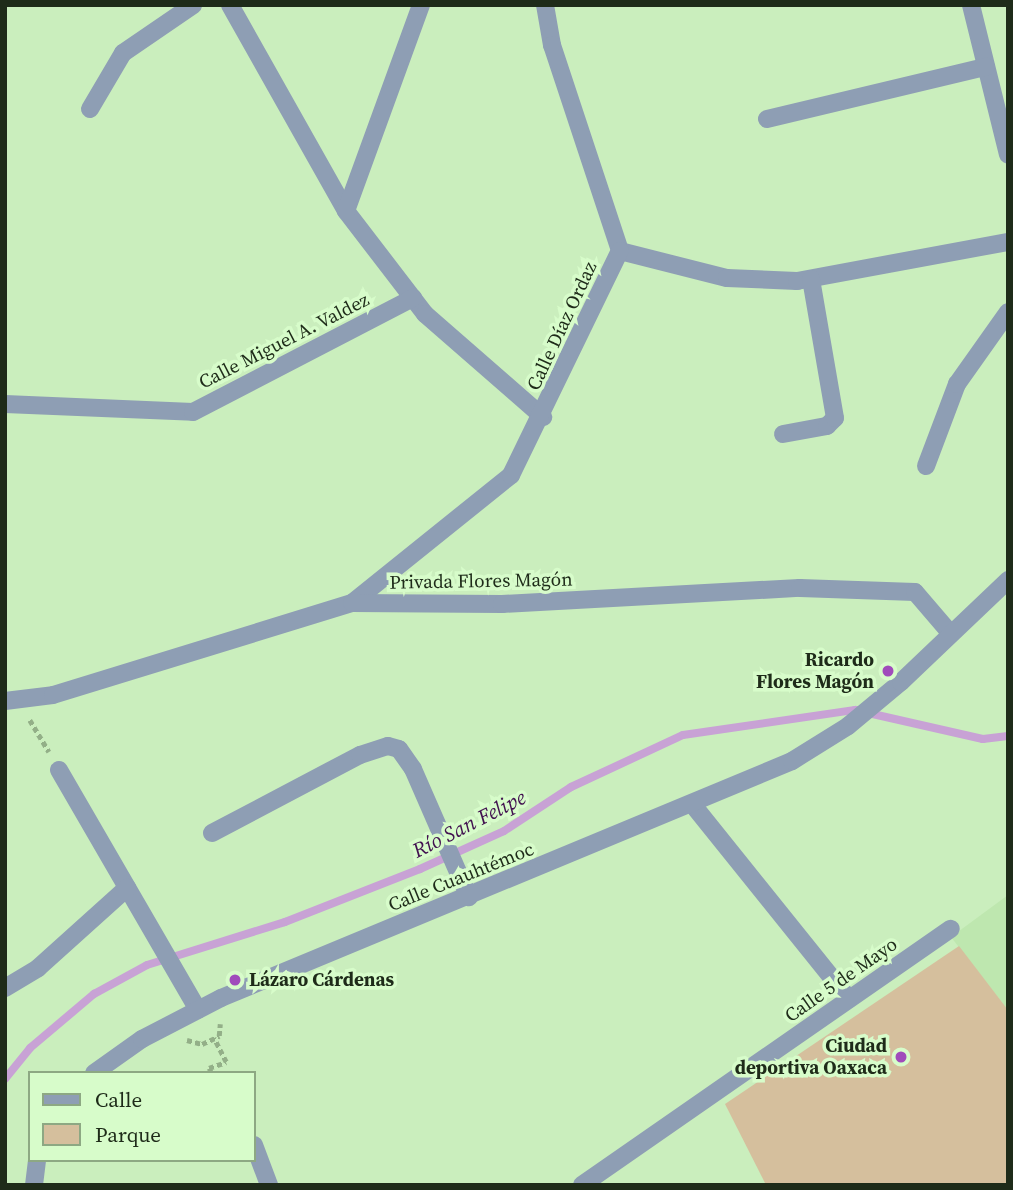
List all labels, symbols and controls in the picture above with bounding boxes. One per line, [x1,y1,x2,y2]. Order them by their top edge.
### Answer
street label: Calle Díaz Ordaz [522,258,602,394]
street label: Calle Miguel A. Valdez [195,288,373,394]
street label: Privada Flores Magón [389,568,573,594]
place label: Ricardo Flores Magón [756,649,874,693]
marker: Ricardo Flores Magón [880,663,896,679]
water label: Río San Felipe [408,785,530,863]
street label: Calle Cuauhtémoc [385,837,537,917]
street label: Calle 5 de Mayo [780,933,902,1027]
place label: Lázaro Cárdenas [249,969,394,991]
marker: Lázaro Cárdenas [227,972,243,988]
place label: Ciudad deportiva Oaxaca [735,1035,887,1079]
marker: Ciudad deportiva Oaxaca [893,1049,909,1065]
legend [28,1071,256,1162]
text: Calle [95,1085,142,1114]
text: Parque [95,1120,161,1149]

